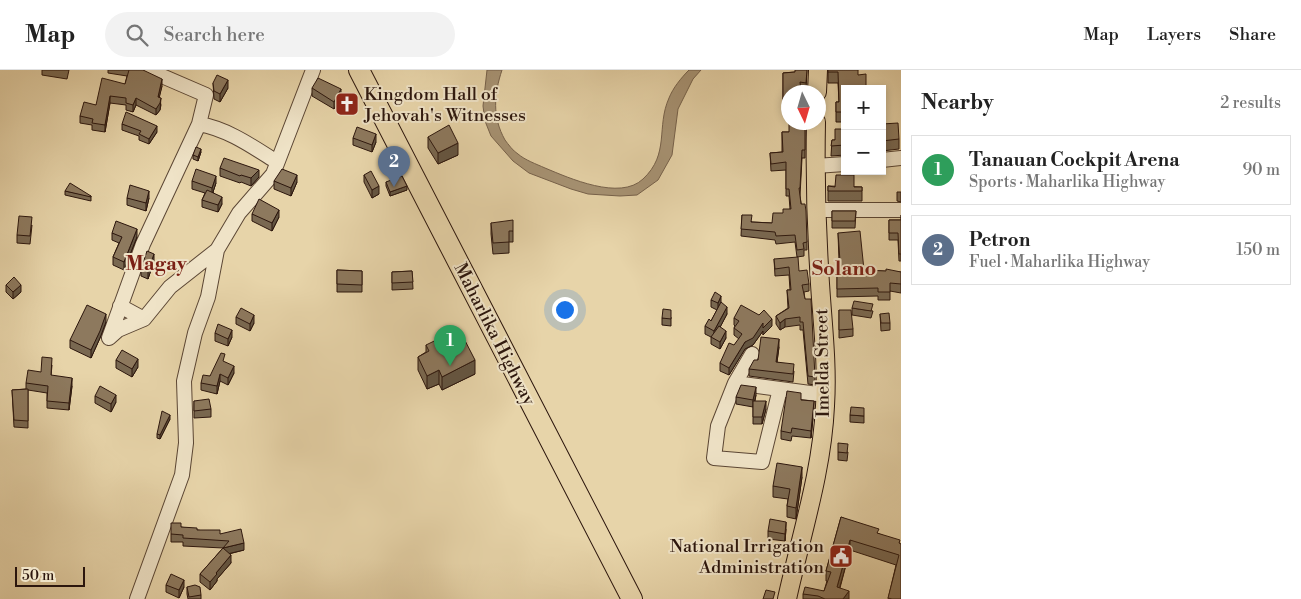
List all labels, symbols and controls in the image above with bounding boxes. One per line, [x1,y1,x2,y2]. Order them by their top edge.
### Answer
search box [105,12,455,57]
text: Map [25,20,75,50]
icon: search [123,21,151,49]
text: Search here [163,23,265,47]
text: Map [1084,23,1119,46]
text: Layers [1147,23,1201,46]
text: Share [1229,23,1276,46]
place label: Kingdom Hall of Jehovah's Witnesses [363,83,526,127]
north arrow [781,85,826,130]
map controls [841,85,886,175]
button: + [841,85,886,130]
text: Nearby [921,90,994,116]
church icon: Kingdom Hall of Jehovah's Witnesses [334,91,360,117]
text: 2 results [1220,93,1281,113]
button: − [841,130,886,175]
pin: 2 [378,146,410,187]
text: Tanauan Cockpit Arena [969,148,1180,172]
text: 1 [934,160,942,180]
text: 90 m [1242,160,1280,180]
text: Sports · Maharlika Highway [969,172,1165,192]
text: Petron [969,228,1030,252]
text: 2 [933,240,943,260]
text: 150 m [1236,240,1280,260]
district label: Magay [125,252,188,277]
text: Fuel · Maharlika Highway [969,252,1150,272]
district label: Solano [812,257,876,282]
street label: Maharlika Highway [449,259,541,410]
your location [552,297,578,323]
street label: Imelda Street [810,308,835,418]
pin: 1 [434,325,466,366]
place label: National Irrigation Administration [670,535,824,579]
public building icon: National Irrigation Administration [828,543,854,569]
scale bar [15,564,85,587]
text: 50 m [22,567,54,585]

